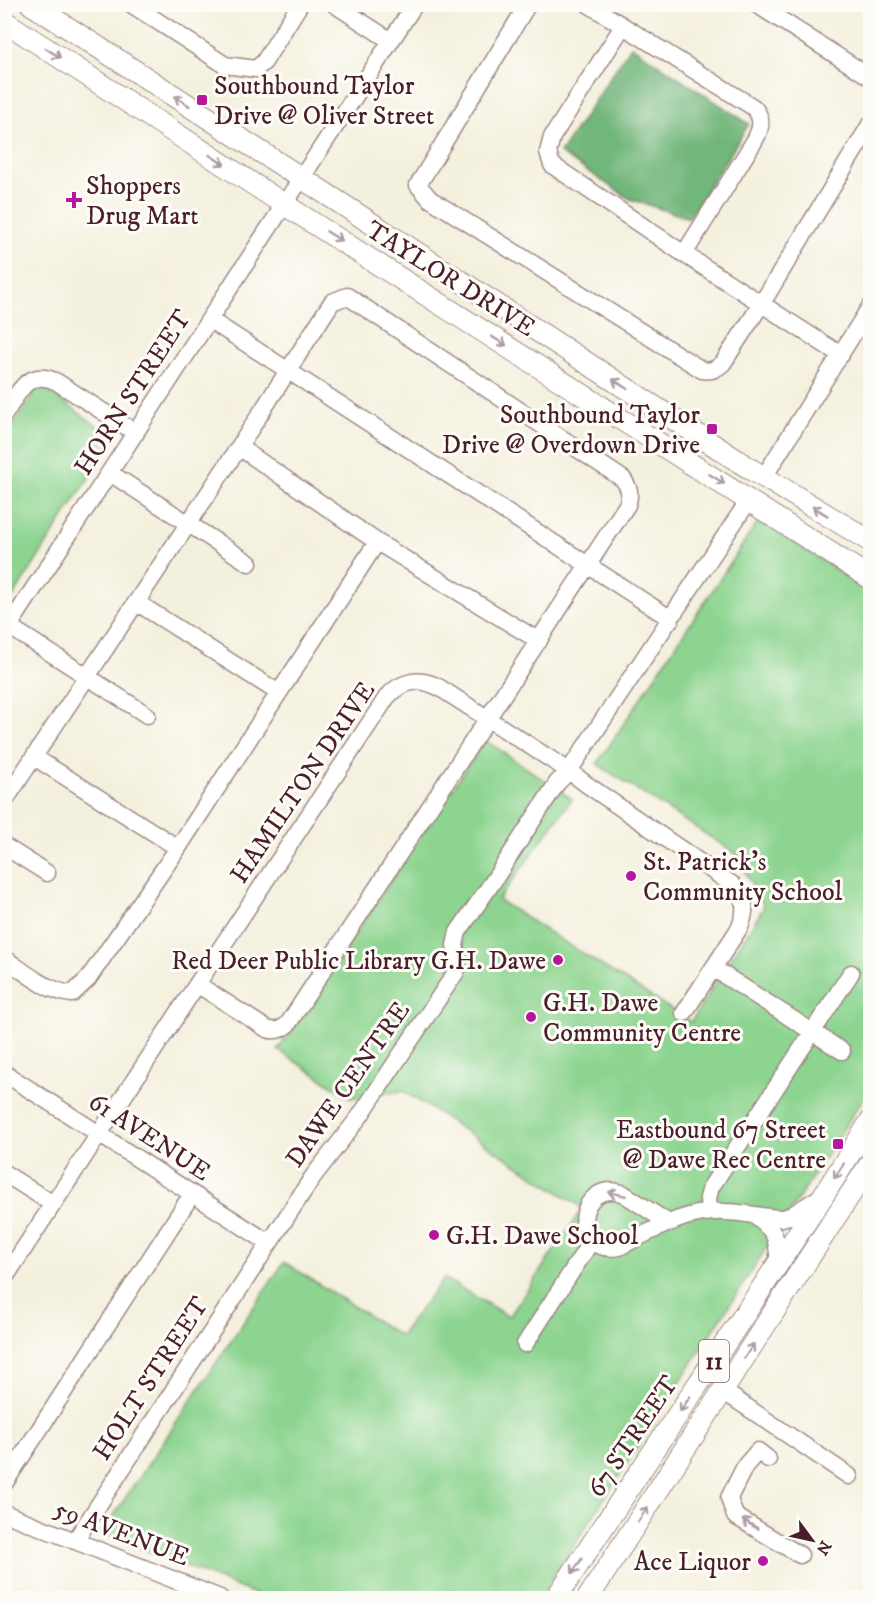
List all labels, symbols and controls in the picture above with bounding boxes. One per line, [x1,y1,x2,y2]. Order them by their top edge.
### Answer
one-way arrow [45,47,62,60]
place label: Southbound Taylor Drive @ Oliver Street [214,70,434,133]
marker: Southbound Taylor Drive @ Oliver Street [195,93,209,107]
one-way arrow [174,95,191,107]
one-way arrow [208,154,224,166]
place label: Shoppers Drug Mart [86,170,199,233]
marker: Shoppers Drug Mart [67,193,81,207]
street label: TAYLOR DRIVE [359,214,541,345]
one-way arrow [325,231,342,243]
street label: HORN STREET [67,303,199,482]
one-way arrow [490,335,507,347]
one-way arrow [612,378,629,390]
place label: Southbound Taylor Drive @ Overdown Drive [442,399,700,462]
marker: Southbound Taylor Drive @ Overdown Drive [705,422,719,436]
one-way arrow [708,473,725,486]
one-way arrow [812,505,829,517]
street label: HAMILTON DRIVE [223,676,383,890]
place label: St. Patrick's Community School [643,846,842,909]
marker: St. Patrick's Community School [624,869,638,883]
place label: Red Deer Public Library G.H. Dawe [171,945,546,978]
marker: Red Deer Public Library G.H. Dawe [551,953,565,967]
place label: G.H. Dawe Community Centre [543,987,741,1050]
street label: DAWE CENTRE [279,995,418,1174]
marker: G.H. Dawe Community Centre [524,1010,538,1024]
street label: 61 AVENUE [82,1086,216,1189]
place label: Eastbound 67 Street @ Dawe Rec Centre [616,1114,826,1177]
marker: Eastbound 67 Street @ Dawe Rec Centre [831,1137,845,1151]
one-way arrow [833,1162,845,1179]
one-way arrow [608,1188,627,1199]
place label: G.H. Dawe School [446,1220,639,1253]
marker: G.H. Dawe School [427,1228,441,1242]
street label: HOLT STREET [86,1290,217,1467]
road number: 11 [699,1340,729,1382]
one-way arrow [743,1343,755,1360]
street label: 67 STREET [580,1369,686,1504]
one-way arrow [679,1395,691,1411]
street label: 59 AVENUE [49,1493,194,1574]
one-way arrow [637,1507,649,1523]
north arrow [782,1510,842,1570]
one-way arrow [742,1518,759,1530]
text: N [812,1537,836,1559]
place label: Ace Liquor [634,1546,751,1579]
marker: Ace Liquor [756,1554,770,1568]
one-way arrow [571,1557,583,1574]

